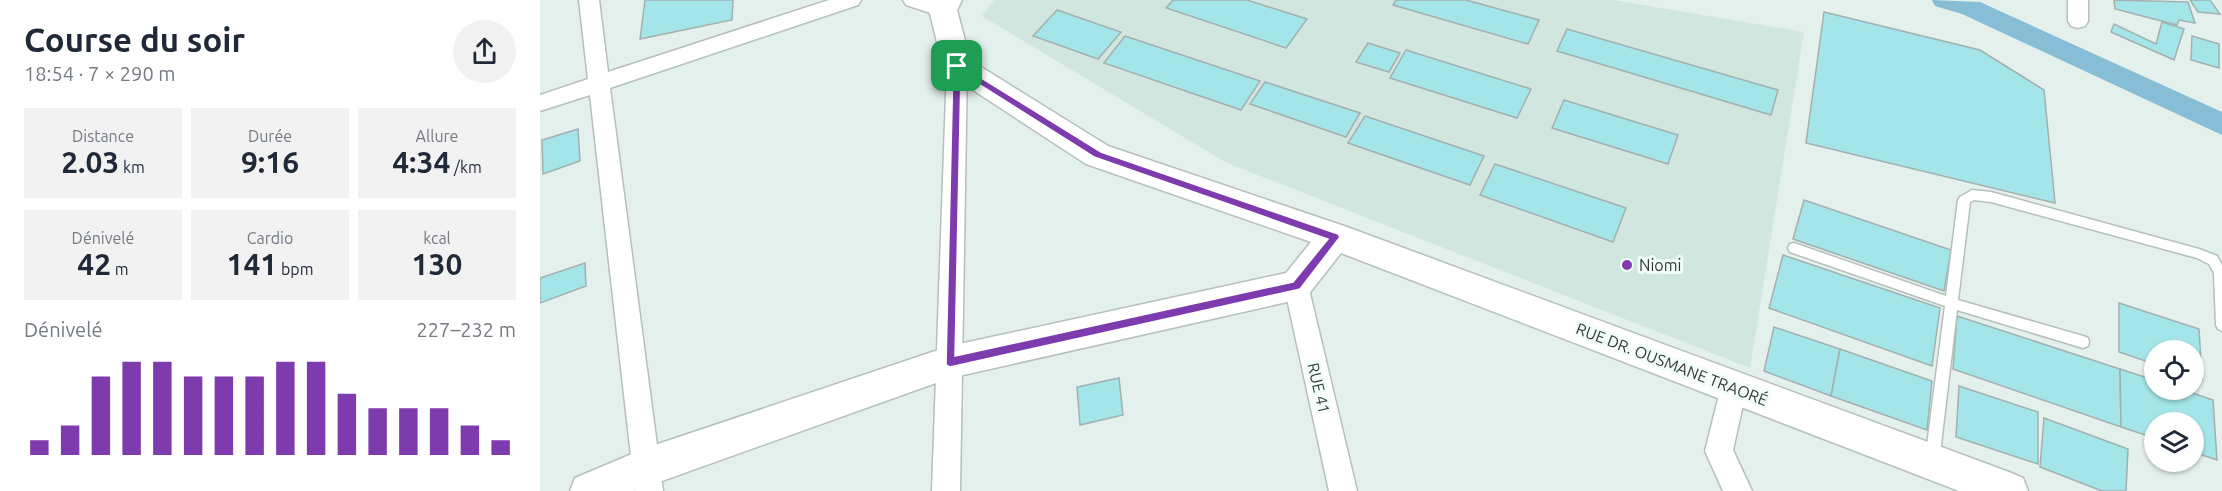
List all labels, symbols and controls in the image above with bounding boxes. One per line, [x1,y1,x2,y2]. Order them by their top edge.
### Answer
button: share [453,20,516,83]
text: Course du soir [24,21,245,58]
pin [931,40,982,91]
icon: arrive [940,49,973,82]
text: 18:54 · 7 × 290 m [24,62,176,85]
text: Distance [72,127,134,145]
text: Durée [248,127,292,145]
text: Allure [416,127,458,145]
text: 2.03 [61,145,119,179]
text: 9:16 [241,145,299,179]
text: 4:34 [392,145,450,179]
text: km [119,158,145,176]
text: /km [450,158,482,176]
text: Dénivelé [72,229,134,247]
text: Cardio [247,229,293,247]
text: kcal [423,229,451,247]
text: 42 [77,247,111,281]
text: 141 [227,247,277,281]
text: 130 [412,247,462,281]
place label: Niomi [1639,256,1681,274]
marker: Niomi [1620,258,1634,272]
text: m [111,260,129,278]
text: bpm [277,260,313,278]
street label: RUE DR. OUSMANE TRAORÉ [1574,317,1771,409]
text: Dénivelé [24,318,102,341]
text: 227–232 m [417,318,516,341]
map controls [2144,340,2204,472]
button: locate [2144,340,2204,400]
street label: RUE 41 [1304,361,1334,415]
button: layers [2144,412,2204,472]

